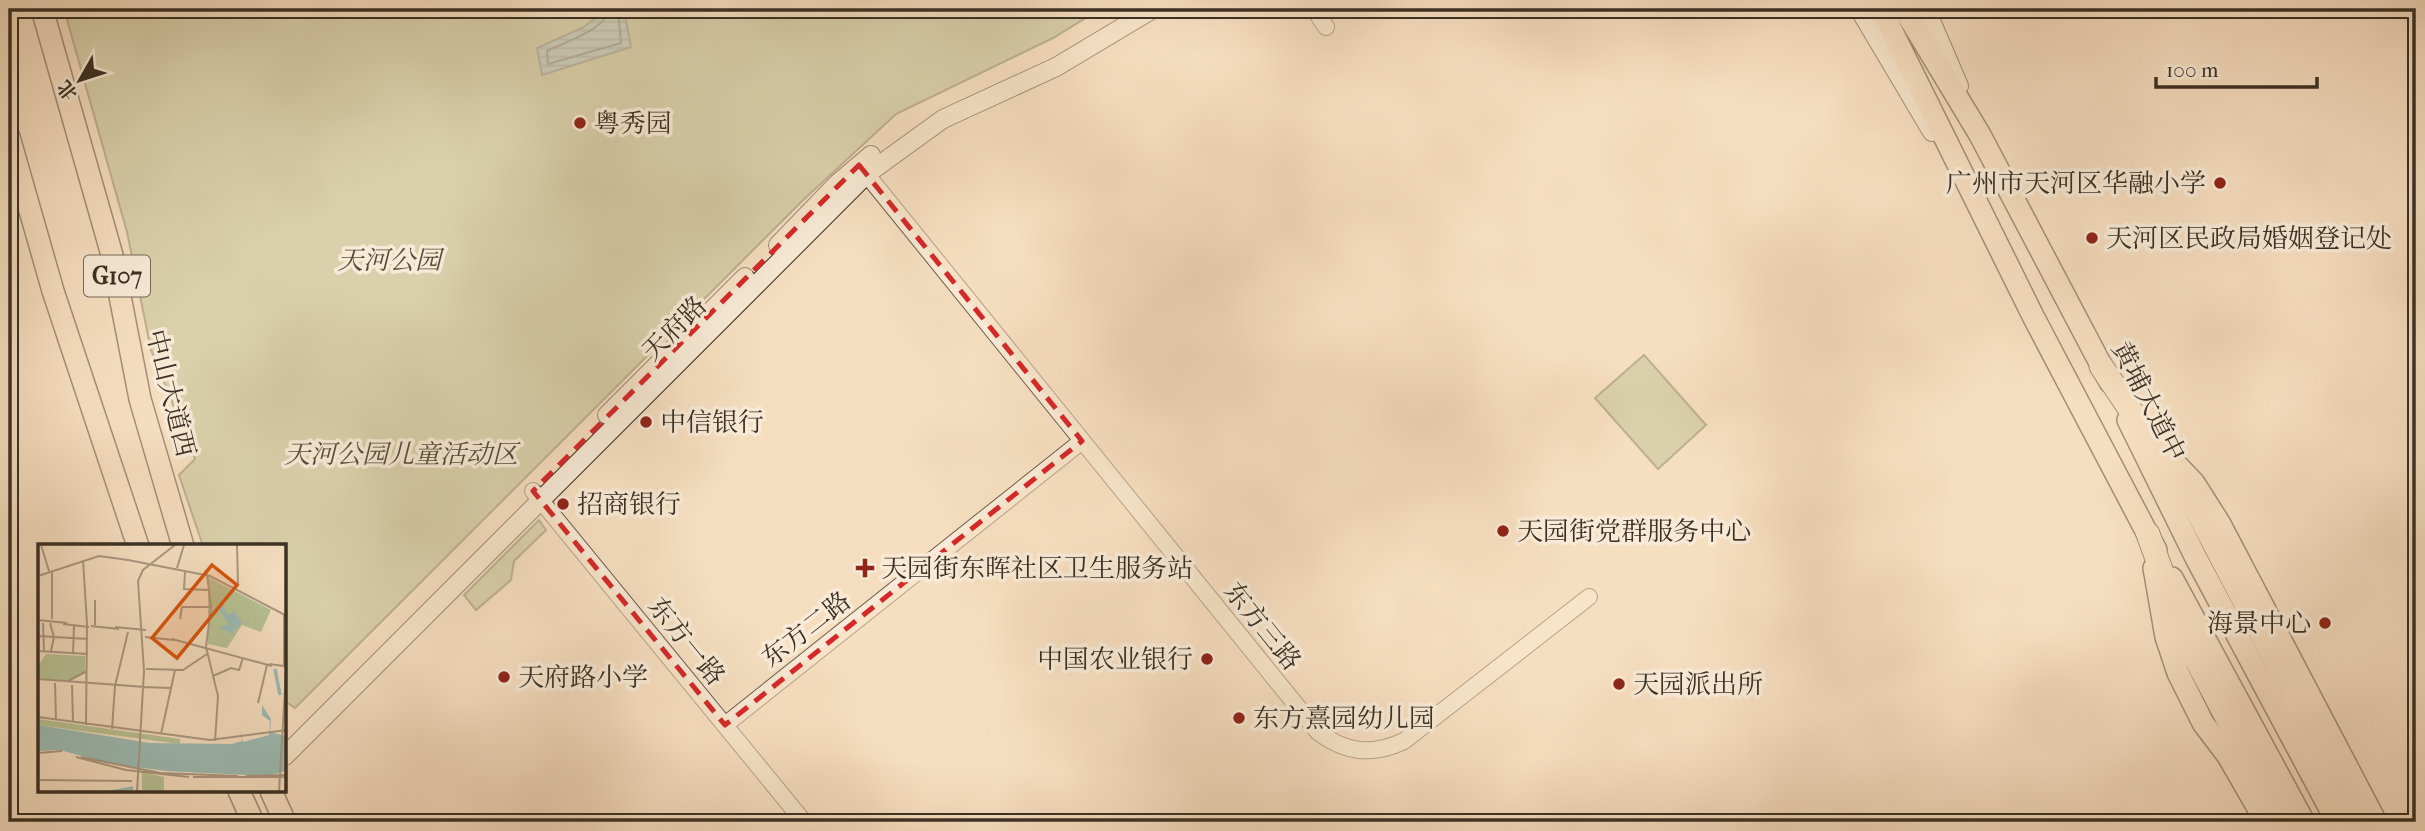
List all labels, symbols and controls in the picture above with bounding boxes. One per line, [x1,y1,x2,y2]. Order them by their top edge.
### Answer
north arrow [46,46,116,116]
scale bar [2156,46,2316,90]
text: 100 m [2166,58,2219,82]
text: 北 [53,76,82,104]
place label: 粤秀园 [594,108,672,139]
marker: 粤秀园 [572,115,588,131]
place label: 广州市天河区华融小学 [1946,168,2206,199]
marker: 广州市天河区华融小学 [2212,175,2228,191]
place label: 天河区民政局婚姻登记处 [2106,223,2392,254]
marker: 天河区民政局婚姻登记处 [2084,230,2100,246]
park label: 天河公园 [337,245,445,276]
road number: G107 [84,256,150,296]
street label: 天府路 [636,290,713,367]
street label: 中山大道西 [140,326,201,460]
street label: 黄埔大道中 [2105,336,2192,466]
place label: 中信银行 [660,407,764,438]
marker: 中信银行 [638,414,654,430]
park label: 天河公园儿童活动区 [284,439,521,470]
place label: 招商银行 [577,489,681,520]
marker: 招商银行 [555,496,571,512]
place label: 天园街党群服务中心 [1517,516,1751,547]
marker: 天园街党群服务中心 [1495,523,1511,539]
inset map [38,544,287,792]
place label: 天园街东晖社区卫生服务站 [881,553,1193,584]
marker: 天园街东晖社区卫生服务站 [855,558,875,578]
street label: 东方三路 [1218,576,1307,676]
street label: 东方二路 [756,585,857,674]
street label: 东方一路 [642,591,731,691]
place label: 海景中心 [2207,608,2311,639]
marker: 海景中心 [2317,615,2333,631]
place label: 中国农业银行 [1037,644,1193,675]
marker: 中国农业银行 [1199,651,1215,667]
place label: 天府路小学 [518,662,648,693]
marker: 天府路小学 [496,669,512,685]
place label: 天园派出所 [1633,669,1763,700]
marker: 天园派出所 [1611,676,1627,692]
place label: 东方熹园幼儿园 [1253,703,1435,734]
marker: 东方熹园幼儿园 [1231,710,1247,726]

